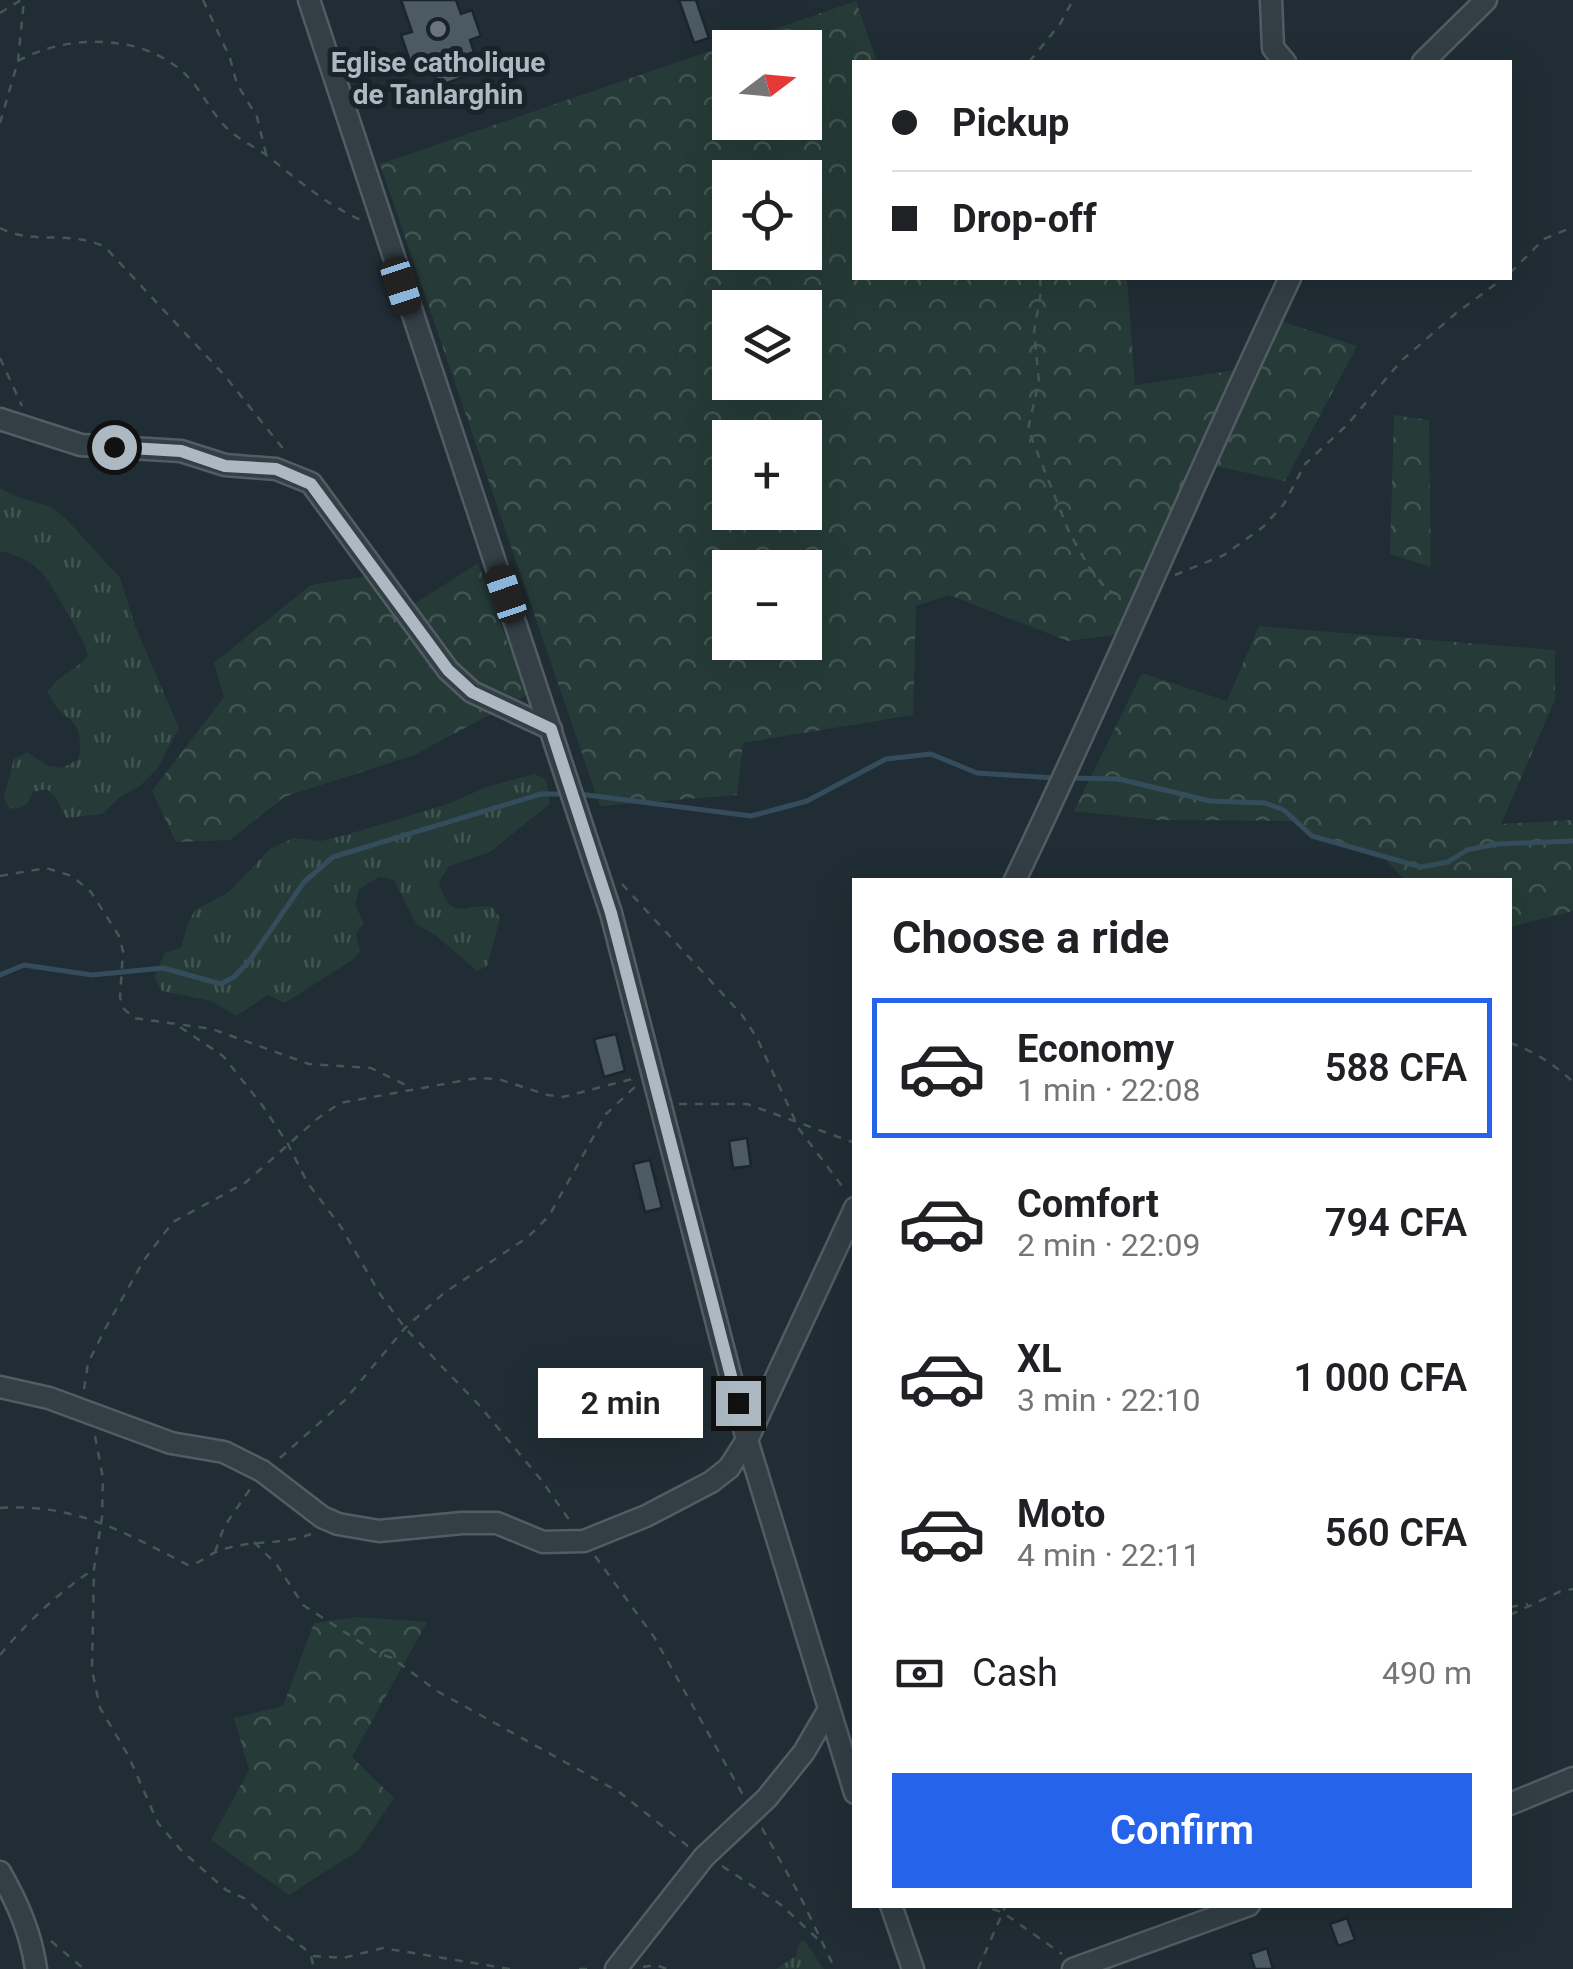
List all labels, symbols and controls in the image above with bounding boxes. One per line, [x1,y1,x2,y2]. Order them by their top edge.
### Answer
marker: Eglise catholique de Tanlarghin [427,18,449,40]
north arrow [712,30,822,140]
map controls [712,30,822,660]
place label: Eglise catholique de Tanlarghin [331,46,545,111]
text: Pickup [952,101,1069,145]
button: locate [712,160,822,270]
text: Drop-off [952,197,1097,241]
car [377,253,425,319]
button: layers [712,290,822,400]
button: + [712,420,822,530]
route start [92,425,137,470]
button: − [712,550,822,660]
car [482,561,530,627]
text: Choose a ride [892,911,1169,964]
icon: car [897,1023,987,1113]
text: Economy [1017,1027,1174,1071]
text: 588 CFA [1325,1046,1467,1090]
text: 1 min · 22:08 [1017,1071,1200,1109]
icon: car [897,1178,987,1268]
text: Comfort [1017,1182,1159,1226]
text: 794 CFA [1325,1201,1467,1245]
text: 2 min · 22:09 [1017,1226,1200,1264]
icon: car [897,1333,987,1423]
text: XL [1017,1337,1062,1381]
text: 1 000 CFA [1294,1356,1467,1400]
callout: 2 min [538,1368,703,1438]
route end [716,1381,761,1426]
text: 3 min · 22:10 [1017,1381,1200,1419]
text: 2 min [580,1384,661,1422]
icon: car [897,1488,987,1578]
text: Moto [1017,1492,1106,1536]
text: 560 CFA [1325,1511,1467,1555]
text: 4 min · 22:11 [1017,1536,1200,1574]
icon: cash [892,1646,947,1701]
text: Cash [972,1651,1058,1695]
text: 490 m [1382,1654,1472,1692]
button: Confirm [892,1773,1472,1888]

